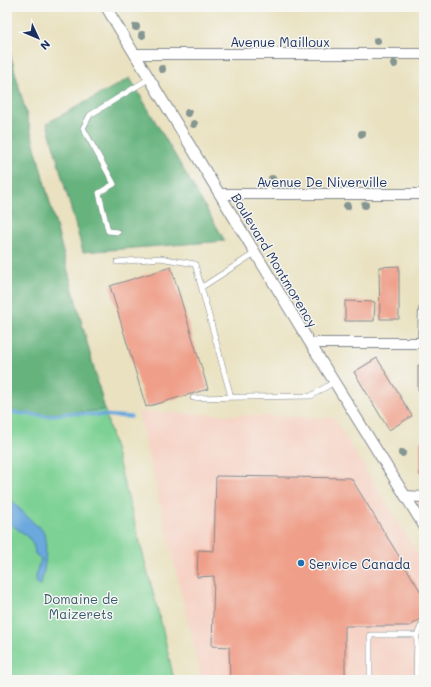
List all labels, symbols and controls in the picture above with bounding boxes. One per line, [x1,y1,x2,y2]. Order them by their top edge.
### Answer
north arrow [18,18,58,58]
street label: Avenue Mailloux [230,33,330,50]
text: N [37,37,54,54]
street label: Avenue De Niverville [257,173,387,190]
street label: Boulevard Montmorency [228,190,322,330]
place label: Service Canada [309,555,411,572]
marker: Service Canada [296,558,306,568]
park label: Domaine de Maizerets [44,590,118,622]

